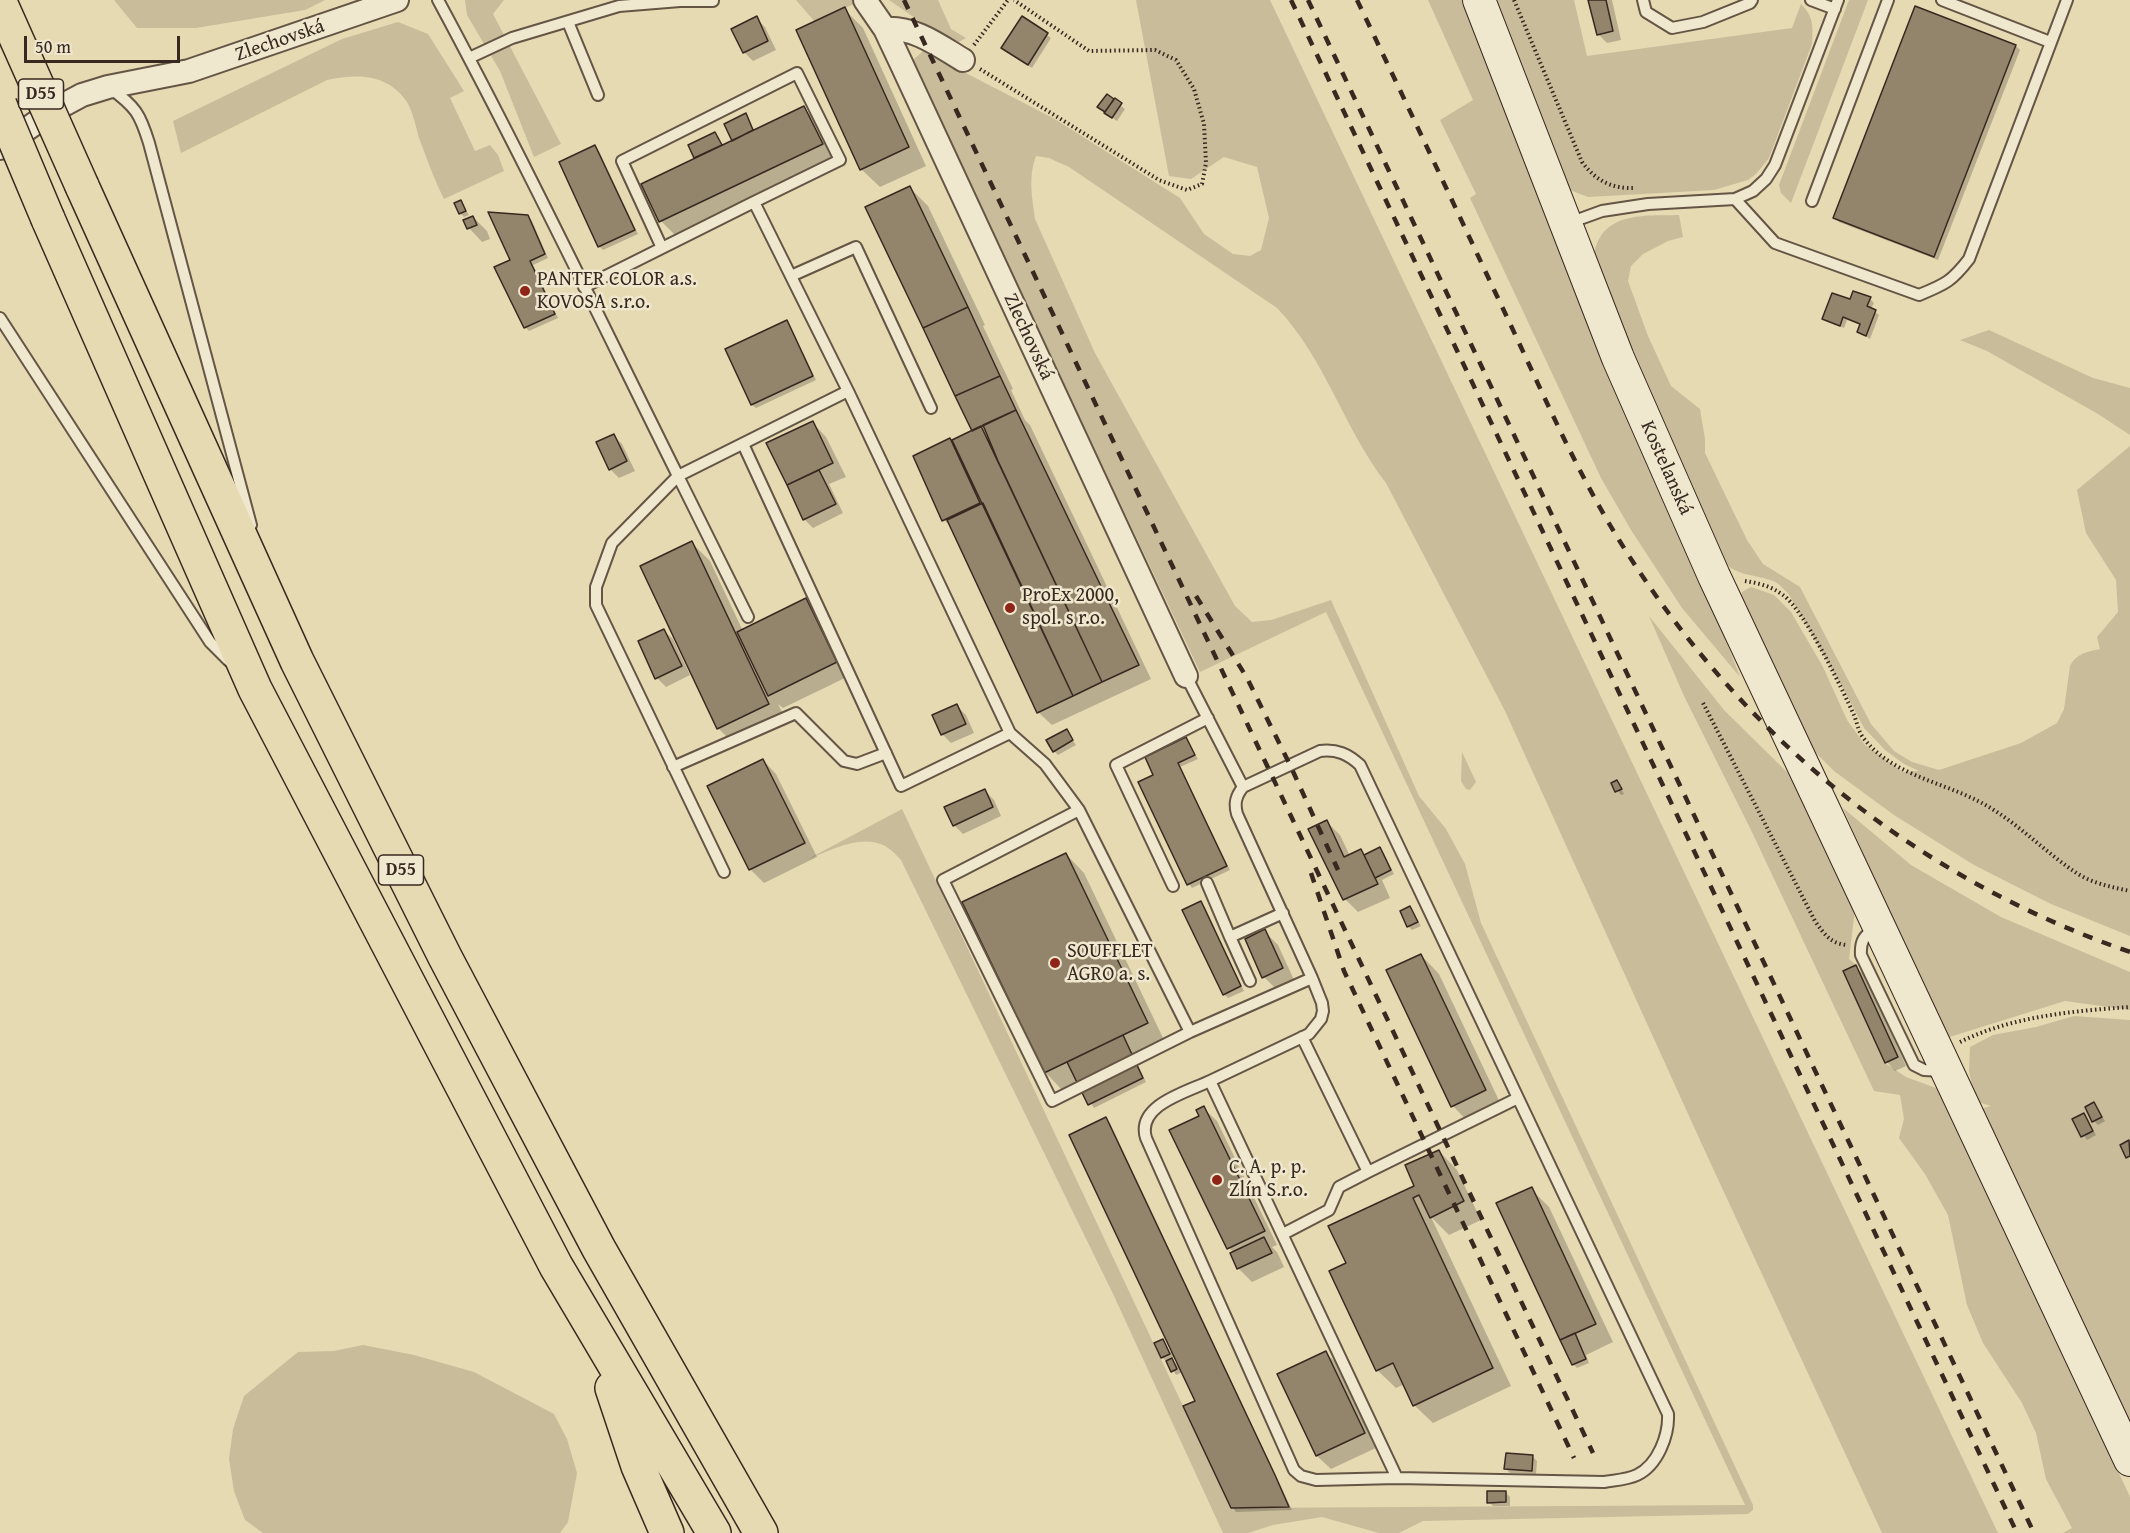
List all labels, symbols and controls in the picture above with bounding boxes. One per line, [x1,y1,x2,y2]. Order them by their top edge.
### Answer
street label: Zlechovská [232,15,328,67]
scale bar [27,24,183,62]
text: 50 m [35,33,71,60]
road number: D55 [18,79,63,109]
place label: PANTER COLOR a.s. KOVOSA s.r.o. [537,268,697,315]
marker: PANTER COLOR a.s. KOVOSA s.r.o. [518,284,532,298]
street label: Zlechovská [998,290,1058,384]
street label: Kostelanská [1635,417,1697,519]
place label: ProEx 2000, spol. s r.o. [1022,584,1119,631]
marker: ProEx 2000, spol. s r.o. [1003,601,1017,615]
road number: D55 [378,855,424,885]
place label: SOUFFLET AGRO a. s. [1067,940,1153,987]
marker: SOUFFLET AGRO a. s. [1048,956,1062,970]
place label: C. A. p. p. Zlín S.r.o. [1229,1156,1308,1203]
marker: C. A. p. p. Zlín S.r.o. [1210,1173,1224,1187]

